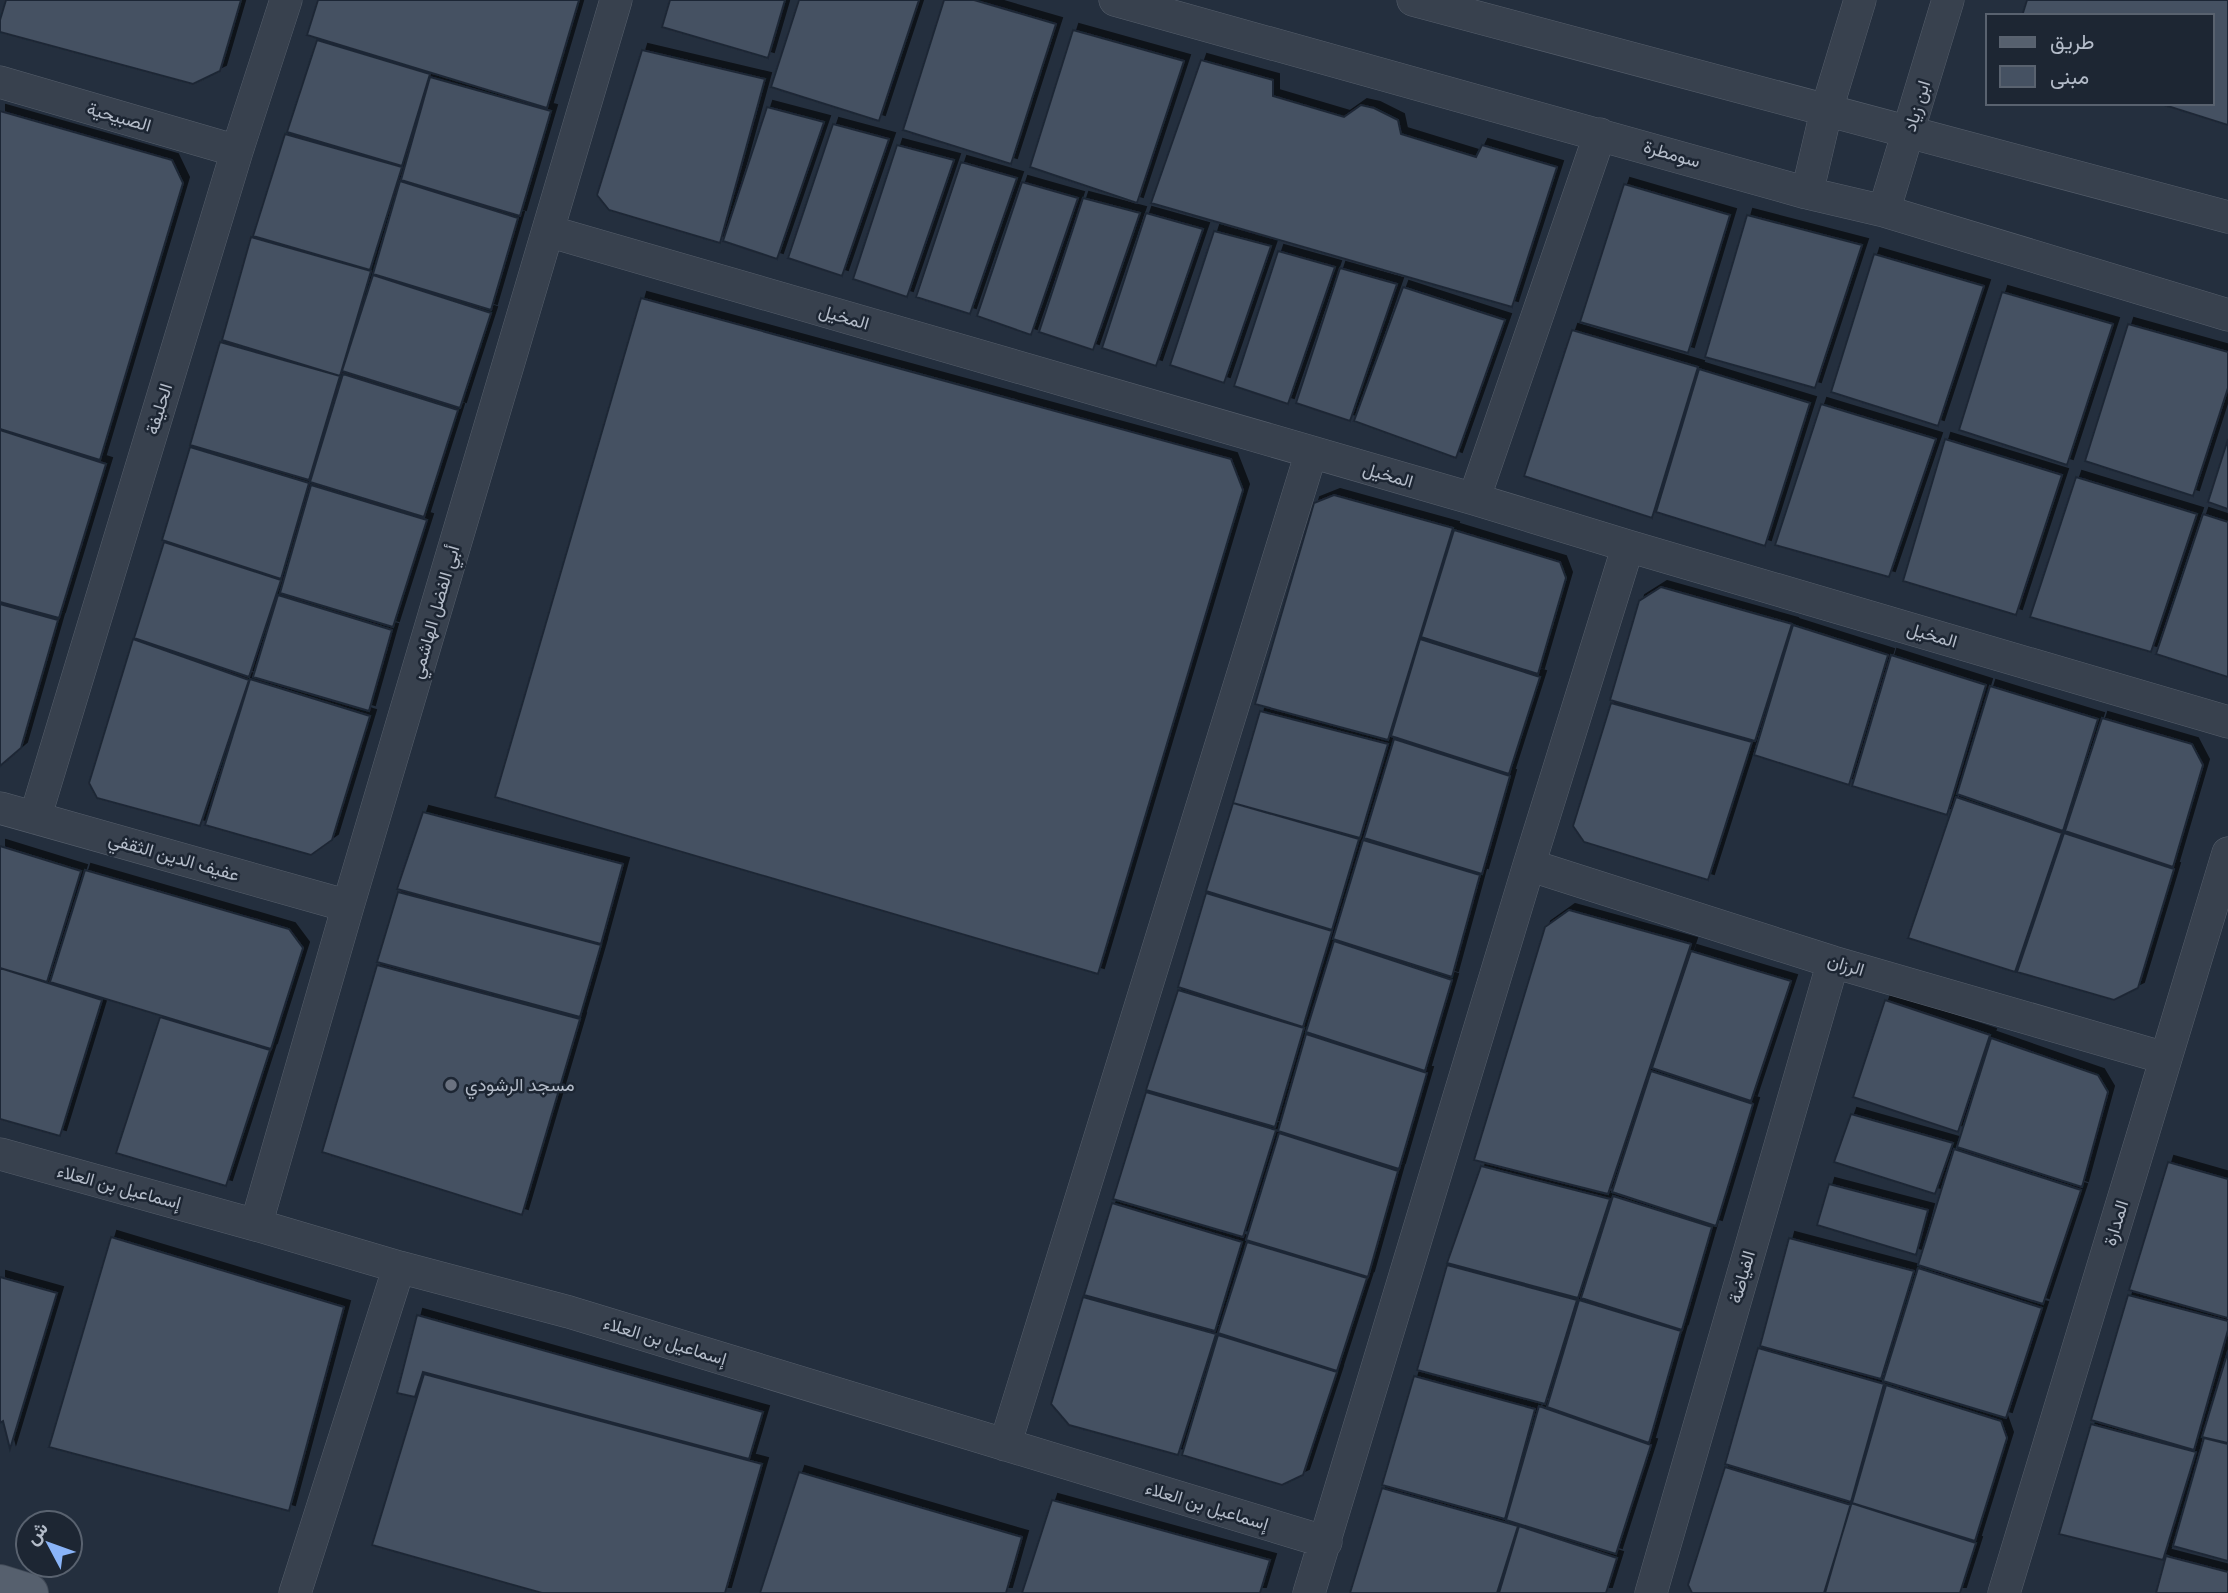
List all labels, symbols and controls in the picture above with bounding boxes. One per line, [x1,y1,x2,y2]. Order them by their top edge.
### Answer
legend [1986,14,2214,105]
text: طريق [2050,28,2095,56]
text: مبنى [2050,63,2089,91]
street label: ابن زياد [1898,78,1936,134]
street label: الصبيحية [84,96,154,138]
street label: سومطرة [1641,134,1703,174]
street label: المخيل [816,298,872,336]
street label: الحليفة [140,381,178,437]
street label: المخيل [1360,456,1416,494]
street label: أبي الفضل الهاشمي [405,543,468,682]
street label: المخيل [1904,616,1960,654]
street label: عفيف الدين الثقفي [105,827,242,890]
street label: الرزان [1825,948,1867,982]
place label: مسجد الرشودي [465,1073,575,1100]
marker: مسجد الرشودي [443,1077,459,1093]
street label: إسماعيل بن العلاء [54,1159,184,1215]
street label: المدارة [2098,1197,2134,1249]
street label: الفياضة [1723,1248,1761,1306]
street label: إسماعيل بن العلاء [601,1311,729,1371]
street label: إسماعيل بن العلاء [1143,1476,1271,1536]
north arrow [14,1509,84,1579]
text: ش [20,1516,54,1551]

